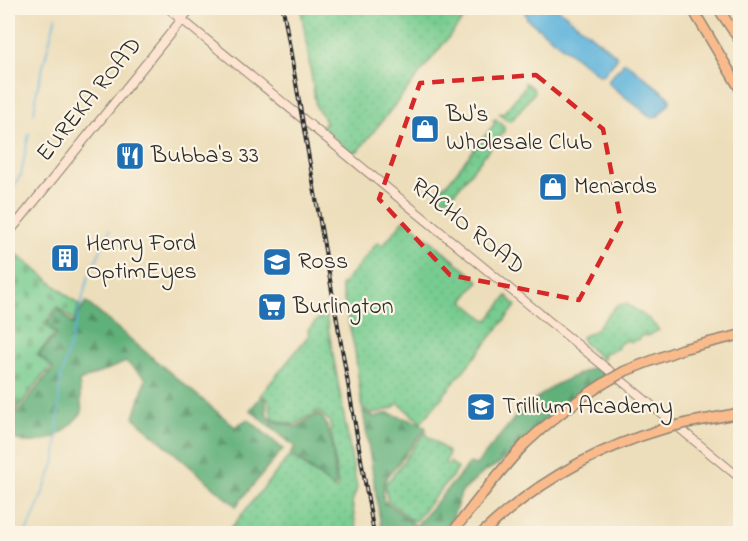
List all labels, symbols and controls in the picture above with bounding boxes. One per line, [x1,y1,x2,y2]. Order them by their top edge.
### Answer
street label: EUREKA ROAD [29,30,151,170]
place label: BJ's Wholesale Club [445,98,592,161]
shop icon: BJ's Wholesale Club [409,113,441,145]
place label: Bubba's 33 [150,139,259,174]
restaurant icon: Bubba's 33 [114,140,146,172]
street label: RACHO ROAD [402,170,532,284]
place label: Menards [574,170,657,205]
shop icon: Menards [537,171,569,203]
place label: Henry Ford OptimEyes [86,227,197,291]
building icon: Henry Ford OptimEyes [49,242,81,274]
place label: Ross [298,245,348,280]
school or university icon: Ross [261,246,293,278]
place label: Burlington [292,290,394,325]
supermarket icon: Burlington [256,291,288,323]
place label: Trillium Academy [502,390,673,426]
school or university icon: Trillium Academy [465,391,497,423]

